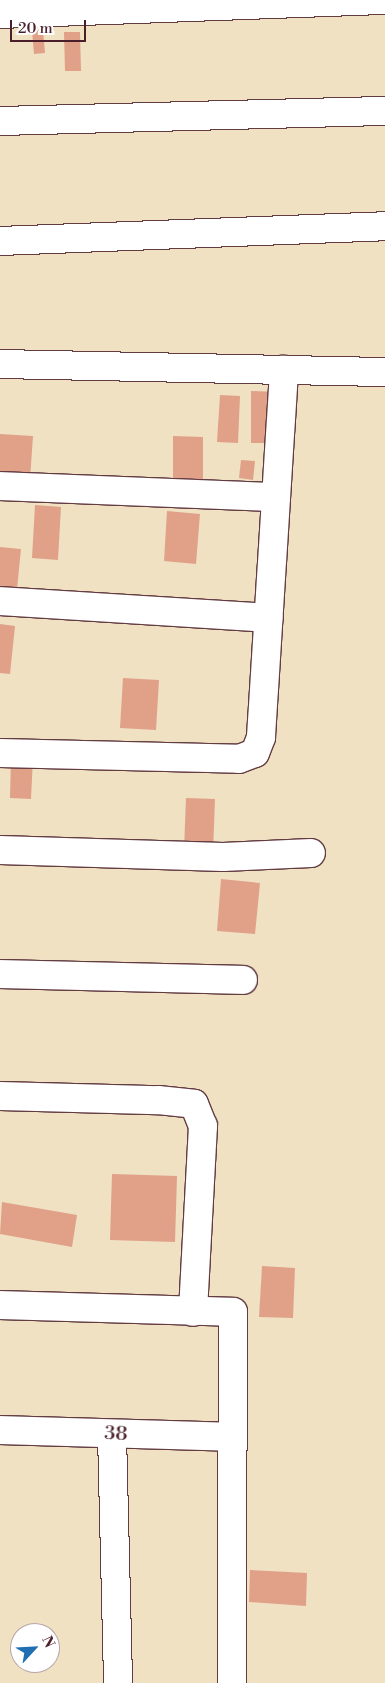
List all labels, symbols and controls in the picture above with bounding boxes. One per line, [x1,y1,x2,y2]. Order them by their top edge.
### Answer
scale bar [12,10,89,42]
text: 20 m [18,19,53,38]
street label: 38 [104,1421,128,1447]
north arrow [10,1623,60,1673]
text: N [37,1633,58,1651]

